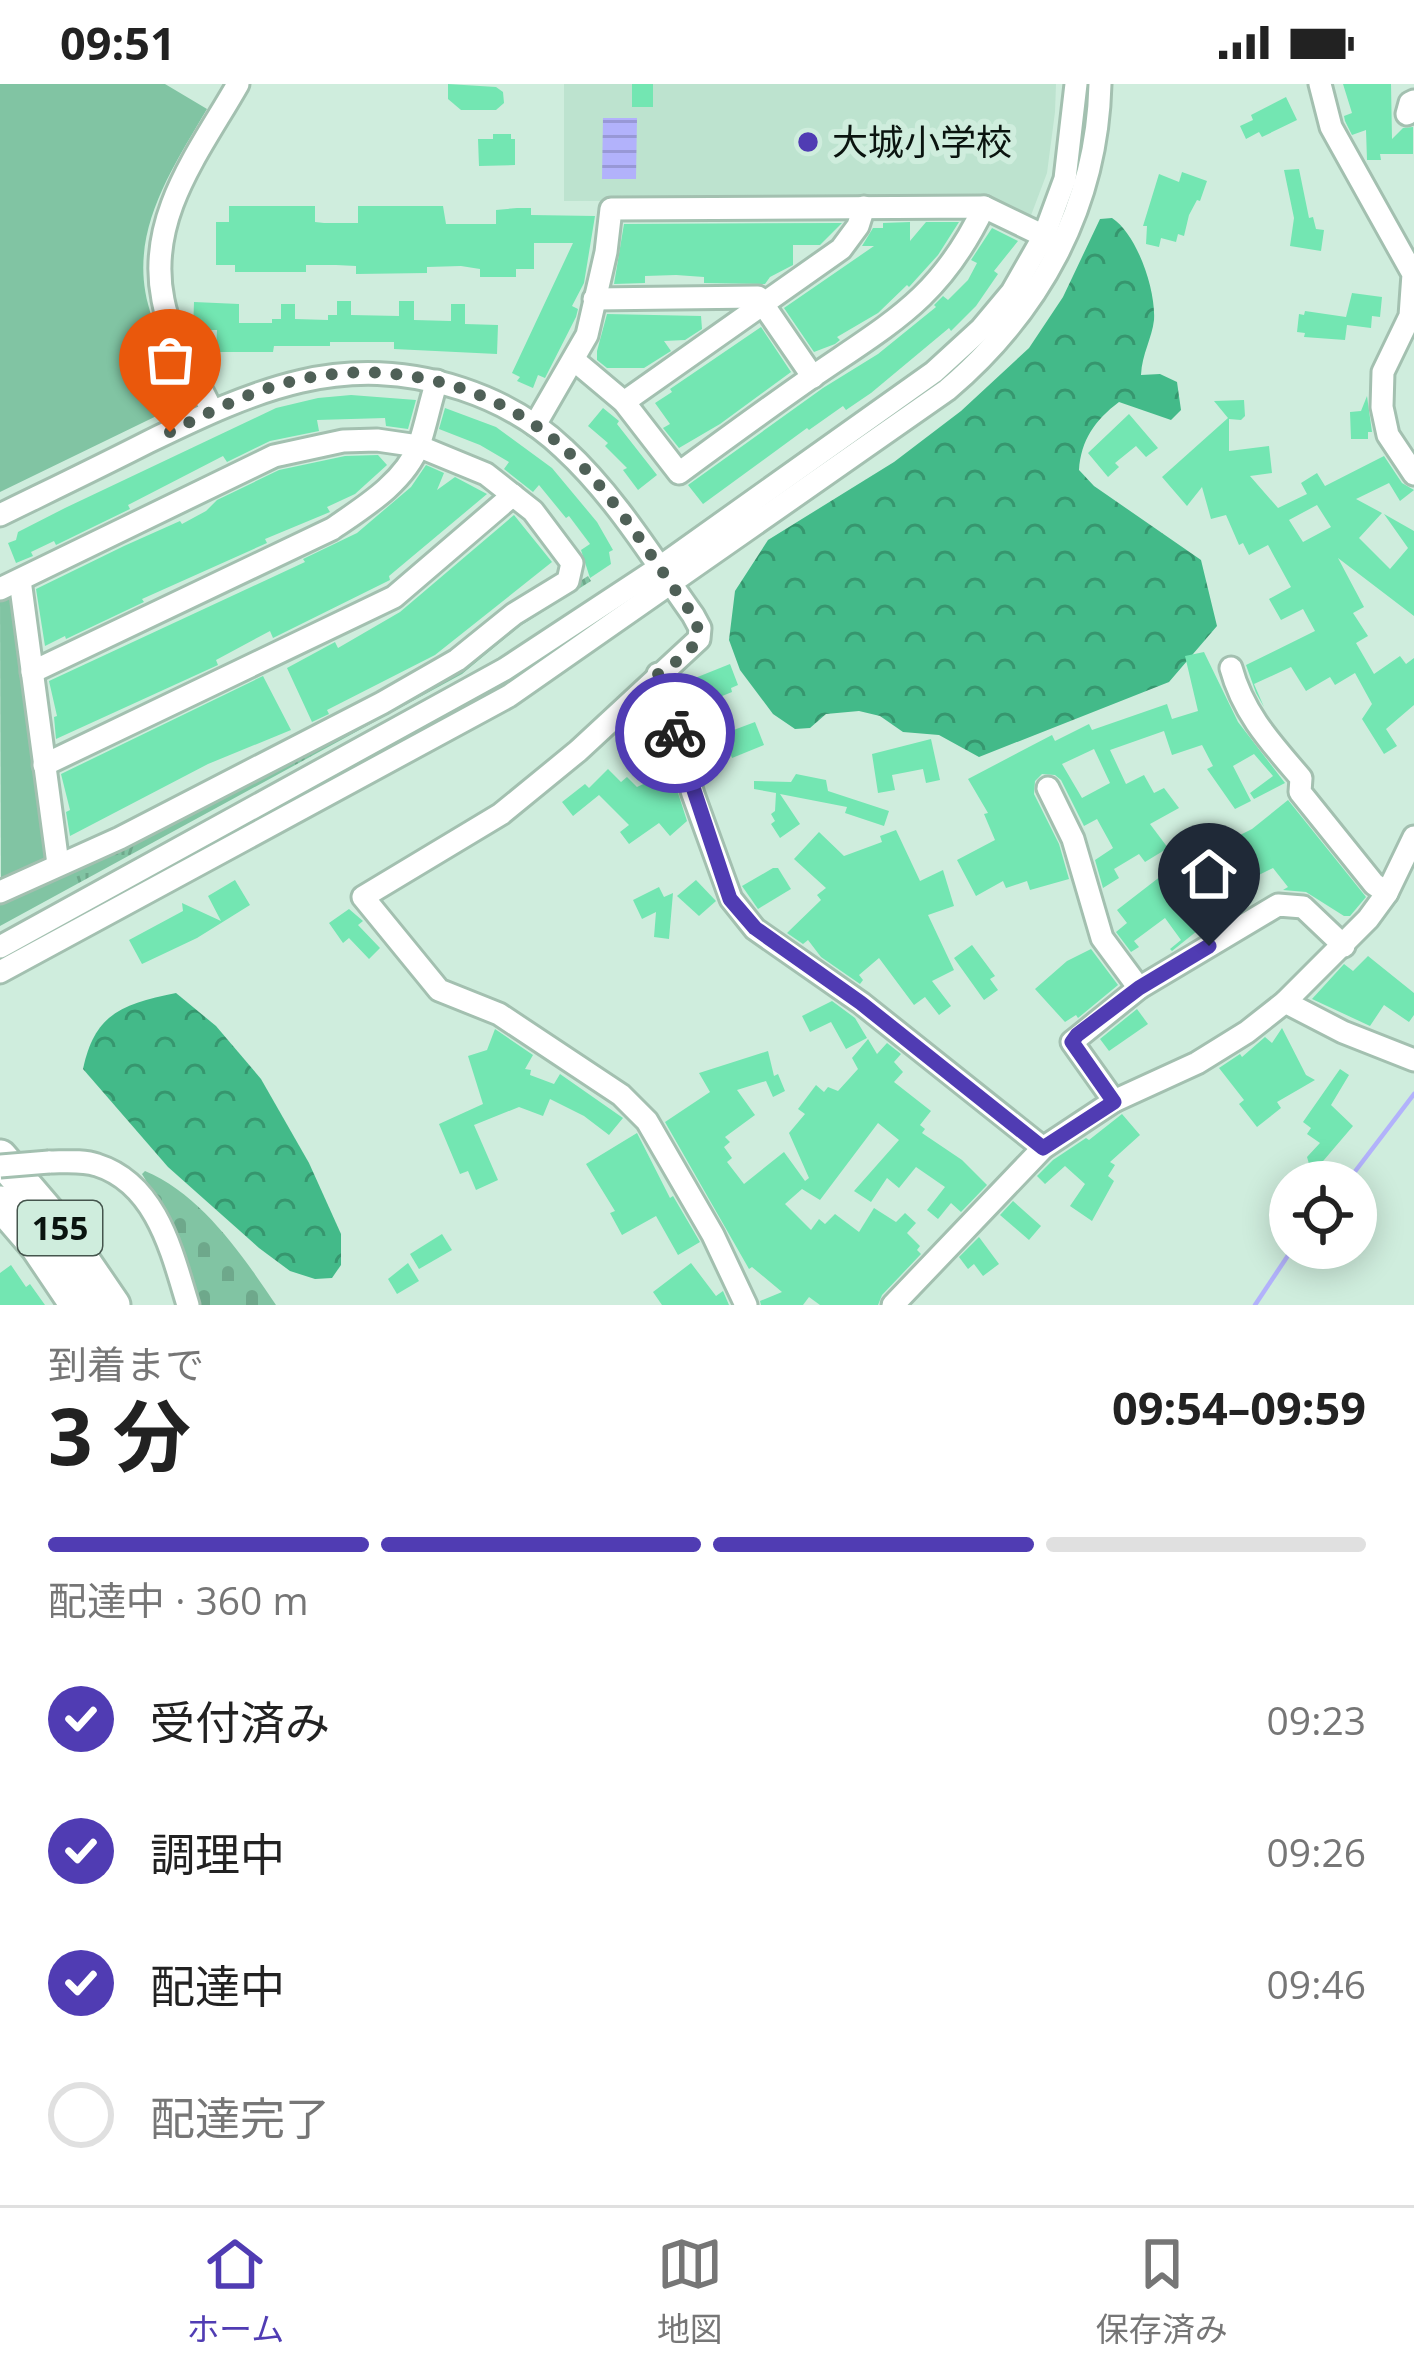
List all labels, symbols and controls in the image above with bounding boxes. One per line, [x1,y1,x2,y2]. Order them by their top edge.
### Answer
text: 09:51 [60,12,176,73]
place label: 大城小学校 [832,117,1012,166]
marker: 大城小学校 [795,129,821,155]
pin [119,309,221,432]
icon: bag [137,327,203,393]
courier [615,673,735,793]
icon: bike [642,700,708,766]
pin [1158,823,1260,946]
icon: home [1176,841,1242,907]
map controls [1269,1161,1377,1269]
button: locate [1269,1161,1377,1269]
road number: 155 [18,1201,102,1255]
text: 到着まで [48,1337,204,1390]
text: 09:54–09:59 [1112,1377,1366,1438]
text: 3 分 [48,1382,191,1488]
text: 配達中 · 360 m [48,1573,309,1626]
icon: check [48,1686,114,1752]
text: 受付済み [150,1691,330,1752]
text: 09:23 [1267,1693,1366,1746]
icon: check [48,1818,114,1884]
text: 調理中 [150,1823,285,1884]
text: 09:26 [1267,1825,1366,1878]
icon: check [48,1950,114,2016]
text: 配達中 [150,1955,285,2016]
text: 09:46 [1267,1957,1366,2010]
text: 配達完了 [150,2087,330,2148]
tab: ホーム [186,2231,284,2351]
tab: 地図 [657,2231,723,2351]
tab: 保存済み [1096,2231,1228,2351]

